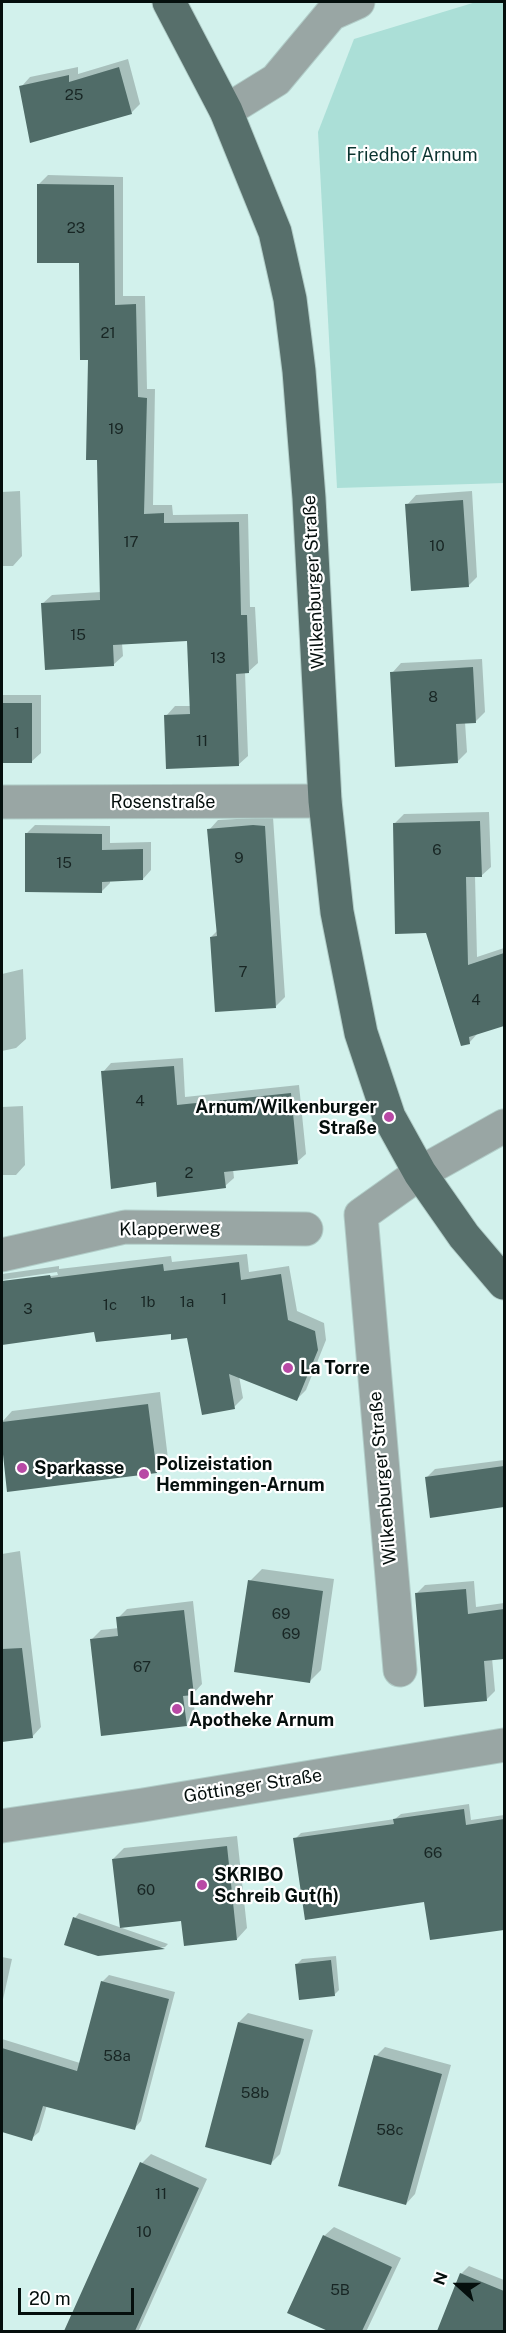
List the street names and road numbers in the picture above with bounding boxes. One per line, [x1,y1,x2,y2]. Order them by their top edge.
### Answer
street label: Wilkenburger Straße [299,495,329,669]
street label: Rosenstraße [111,791,215,813]
street label: Klapperweg [119,1217,221,1241]
street label: Wilkenburger Straße [365,1390,401,1566]
street label: Göttinger Straße [182,1764,324,1808]

